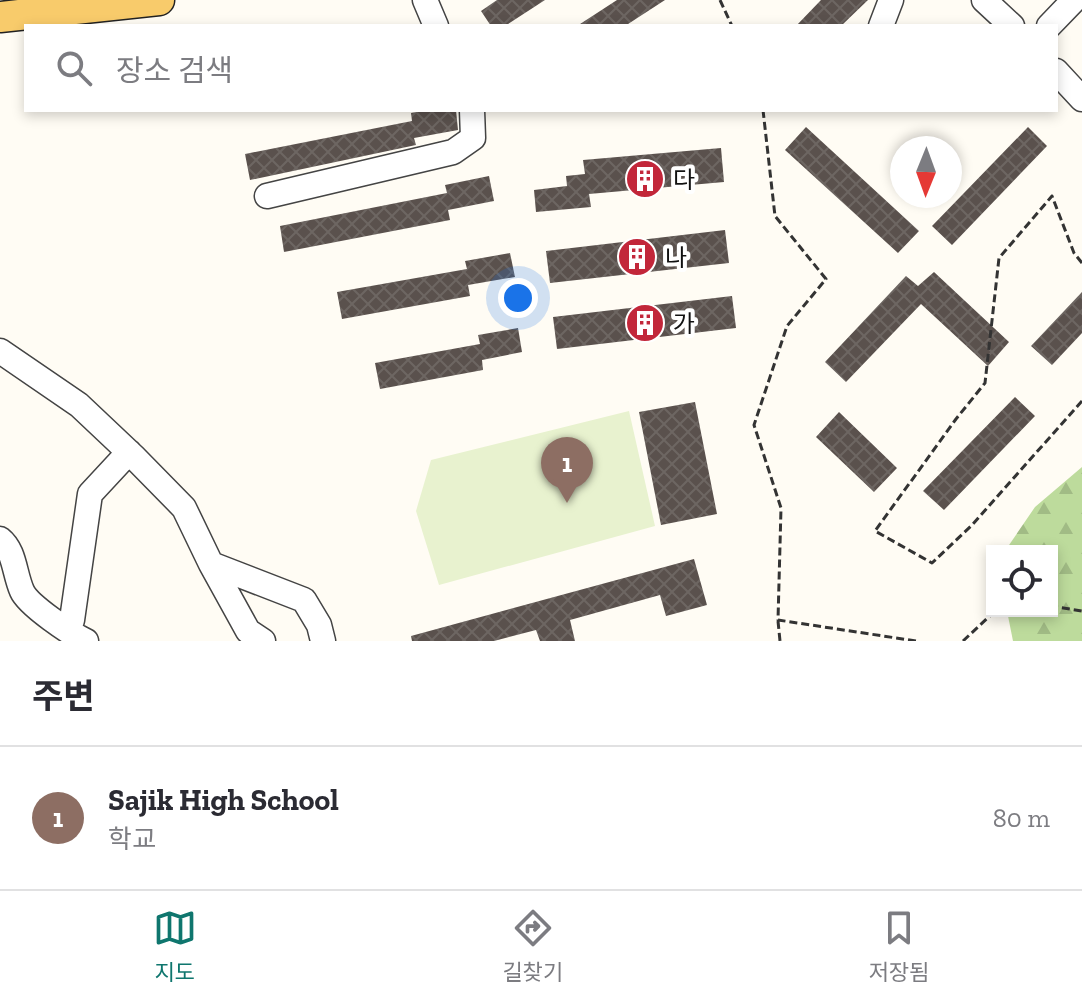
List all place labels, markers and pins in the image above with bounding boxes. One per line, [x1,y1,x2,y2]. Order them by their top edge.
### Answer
building icon: 다 [624,158,666,200]
place label: 다 [673,165,695,194]
building icon: 나 [616,236,658,278]
place label: 나 [665,243,687,272]
building icon: 가 [624,302,666,344]
place label: 가 [673,309,695,338]
pin: 1 [541,437,593,503]

